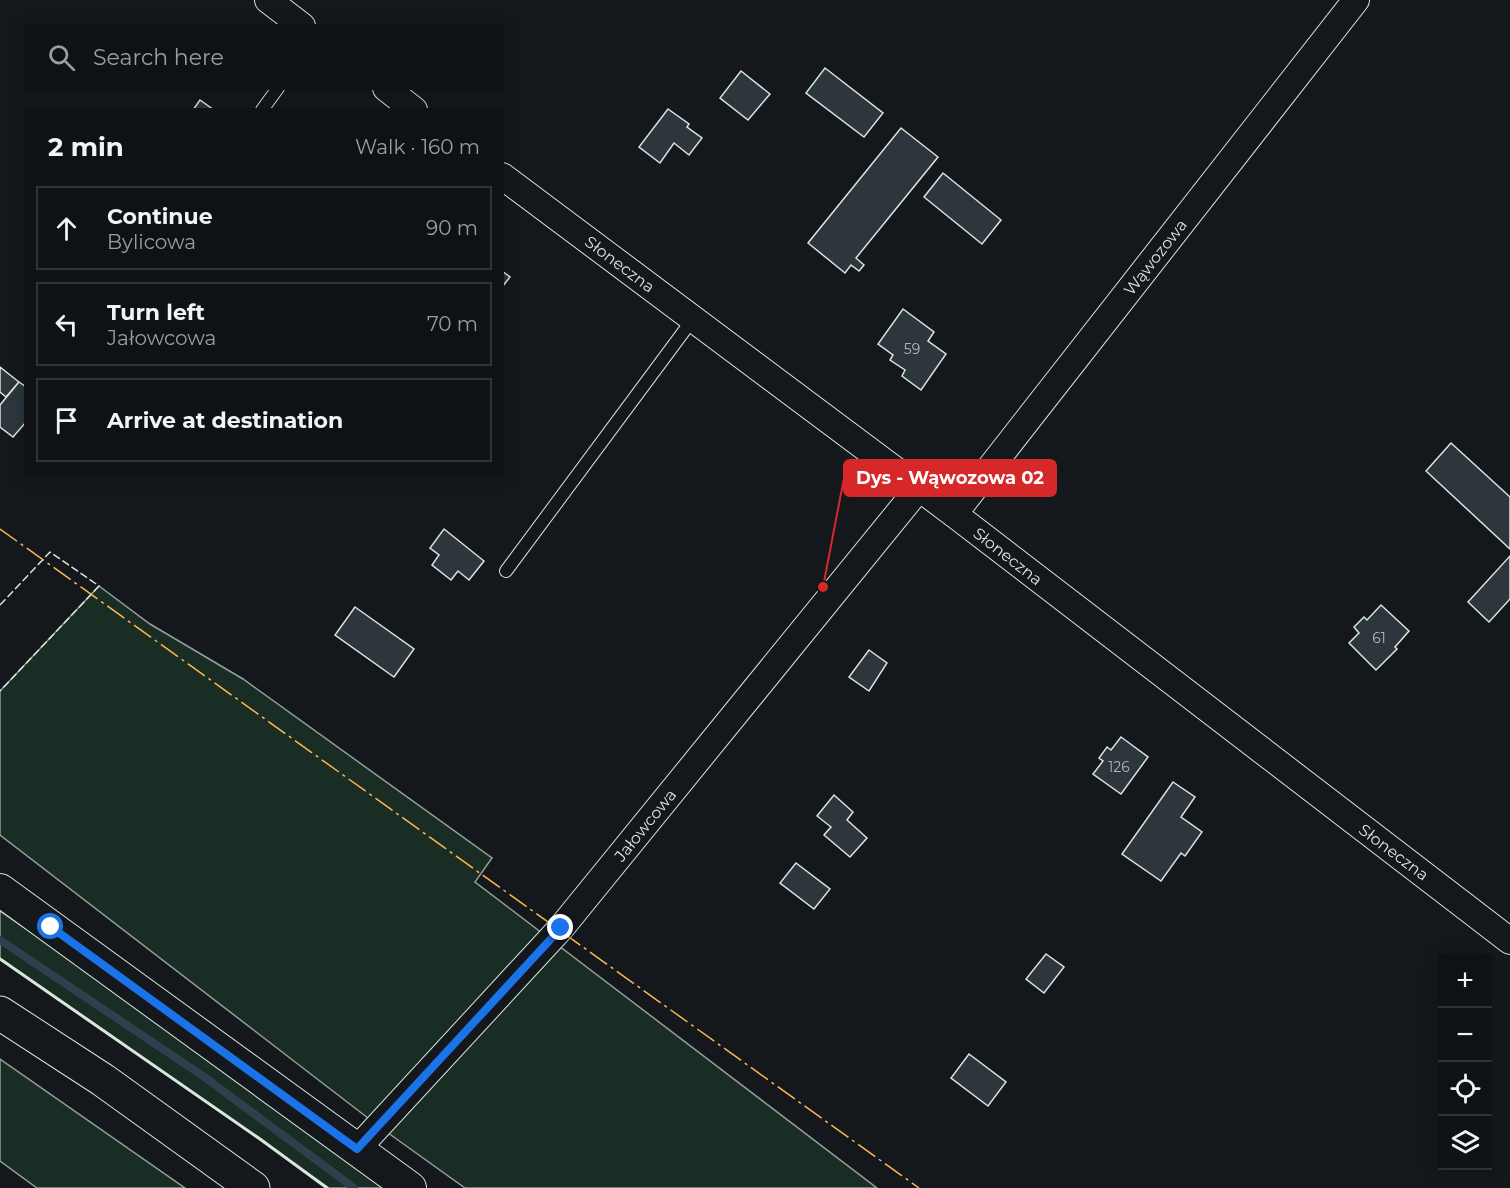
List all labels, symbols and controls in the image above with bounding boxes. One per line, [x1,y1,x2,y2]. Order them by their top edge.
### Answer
search box [24,24,504,90]
icon: search [45,41,78,74]
text: Search here [93,44,224,71]
text: 2 min [48,131,124,163]
text: Walk · 160 m [355,135,480,159]
text: Continue [107,203,213,230]
icon: ahead [50,212,83,245]
text: 90 m [426,216,478,240]
street label: Wąwozowa [1120,216,1191,299]
text: Bylicowa [107,230,196,254]
street label: Słoneczna [581,232,658,297]
text: Turn left [107,299,205,326]
icon: left [50,308,83,341]
text: 70 m [427,312,478,336]
text: Jałowcowa [107,326,216,350]
house number: 59 [904,340,920,358]
icon: arrive [50,404,83,437]
text: Arrive at destination [107,407,343,434]
callout: Dys - Wąwozowa 02 [844,460,1056,496]
text: Dys - Wąwozowa 02 [856,467,1044,489]
street label: Słoneczna [969,524,1046,589]
house number: 61 [1372,629,1386,647]
house number: 126 [1108,758,1130,776]
street label: Jałowcowa [610,785,680,866]
street label: Słoneczna [1355,820,1432,885]
route start [37,913,63,939]
route end [547,914,573,940]
map controls [1438,954,1492,1170]
button: + [1438,954,1492,1008]
button: − [1438,1008,1492,1062]
button: locate [1438,1062,1492,1116]
button: layers [1438,1116,1492,1170]

